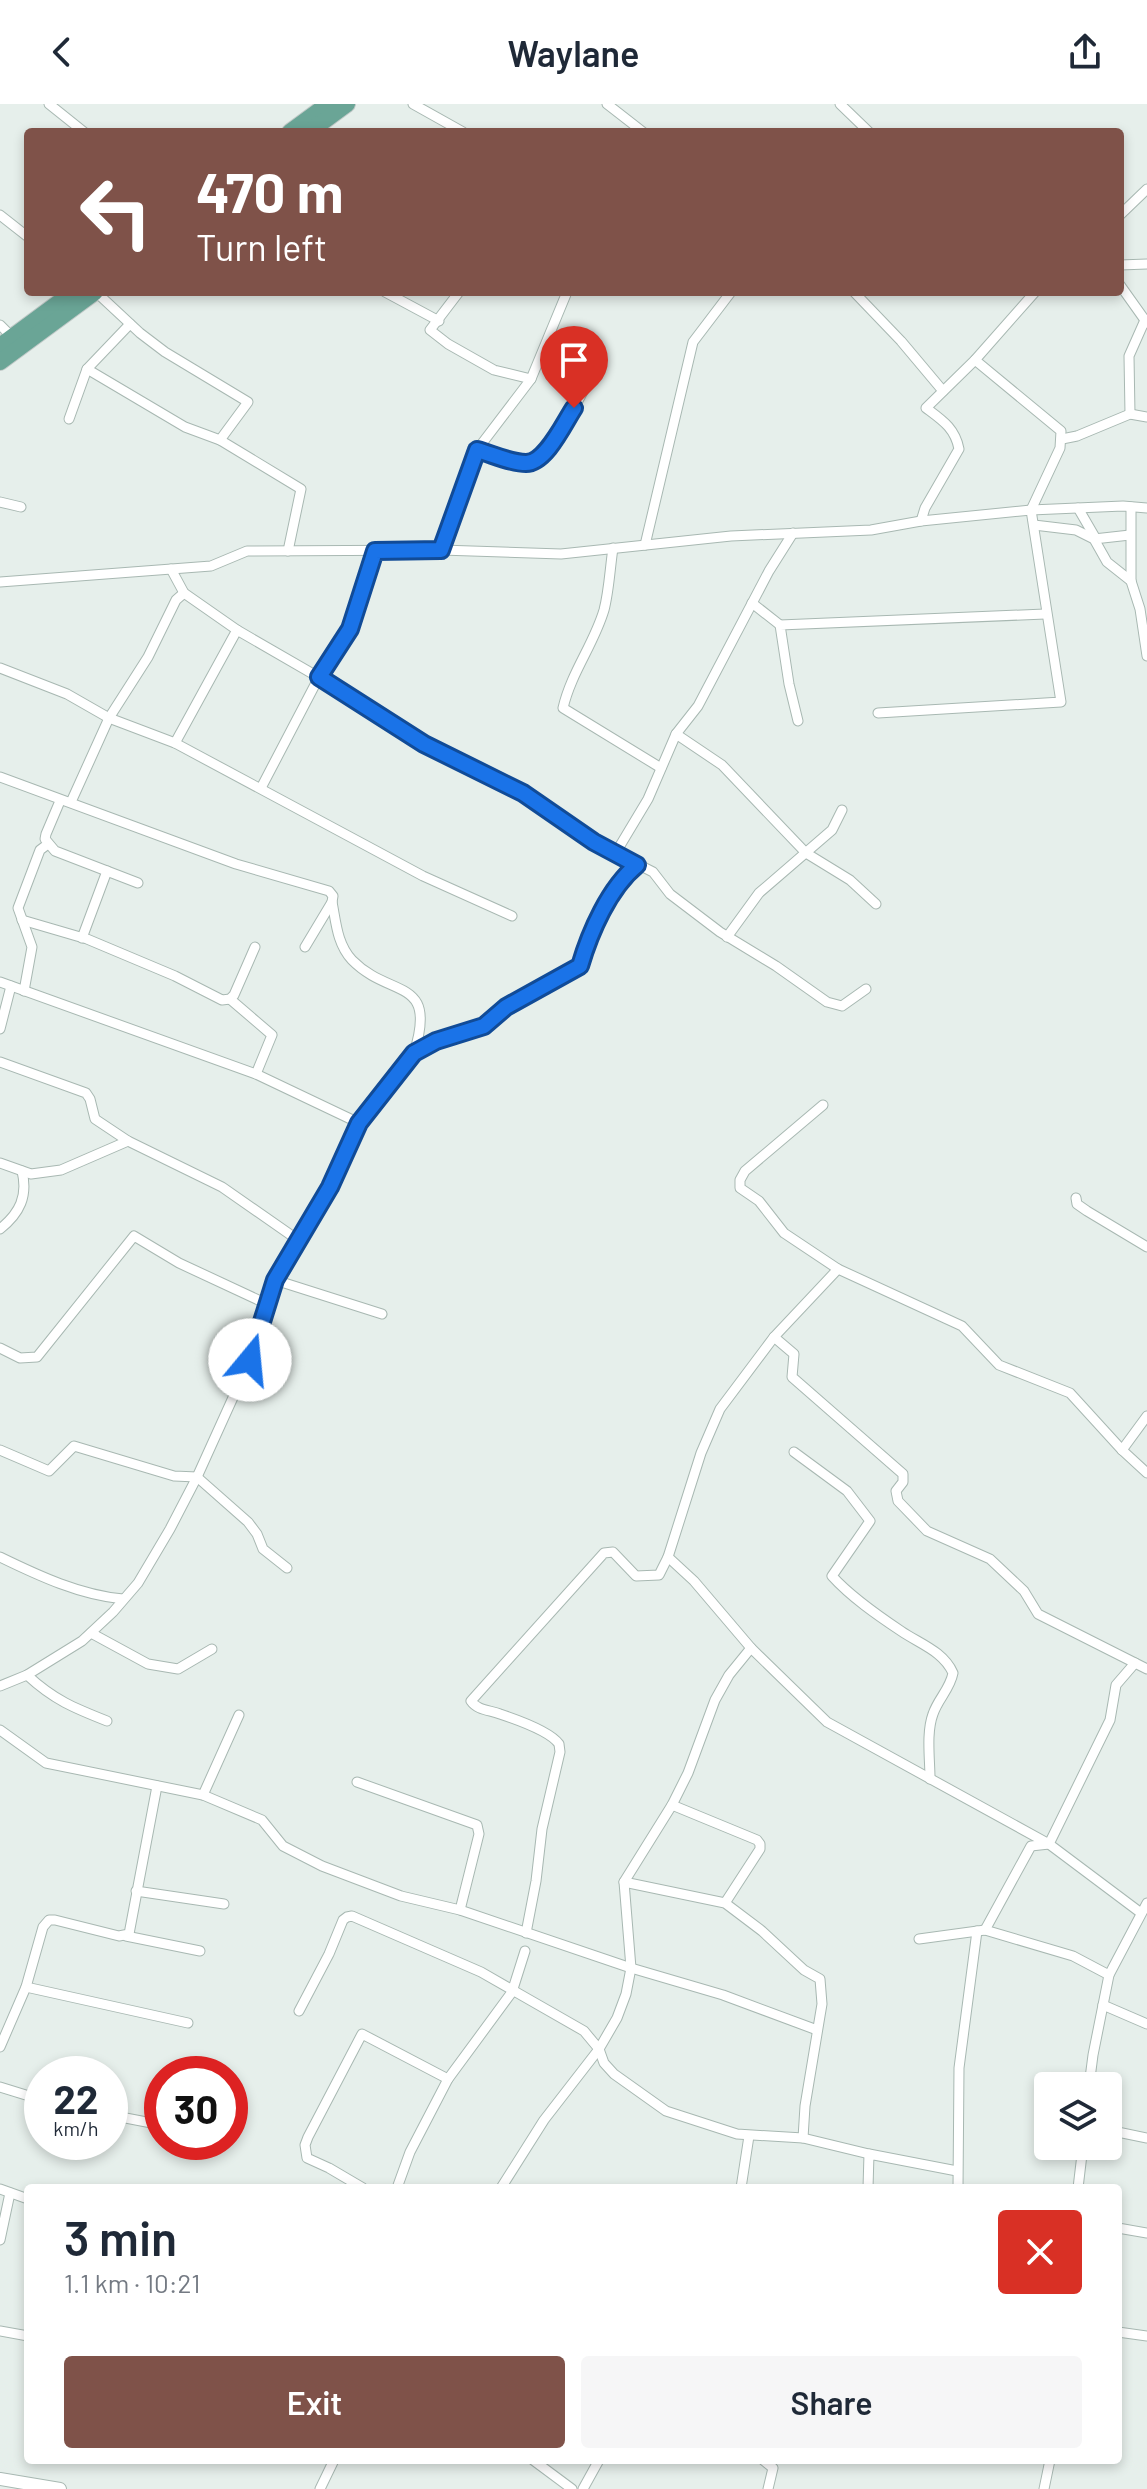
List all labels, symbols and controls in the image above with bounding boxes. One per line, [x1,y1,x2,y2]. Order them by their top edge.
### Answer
icon: back [40,30,84,74]
icon: share [1063,30,1107,74]
text: Waylane [508,31,639,74]
text: 470 m [196,157,344,224]
icon: left [64,160,168,264]
text: Turn left [196,225,327,268]
pin [540,326,608,408]
icon: arrive [552,338,596,382]
position arrow [208,1318,292,1402]
speed limit sign: 30 [144,2056,248,2160]
map controls [1034,2072,1122,2160]
button: layers [1034,2072,1122,2160]
text: 22 [54,2074,98,2122]
text: km/h [53,2116,99,2140]
text: 3 min [64,2208,177,2266]
button: close [998,2210,1082,2294]
text: 1.1 km · 10:21 [64,2267,200,2298]
button: Exit [64,2356,565,2448]
button: Share [581,2356,1082,2448]

